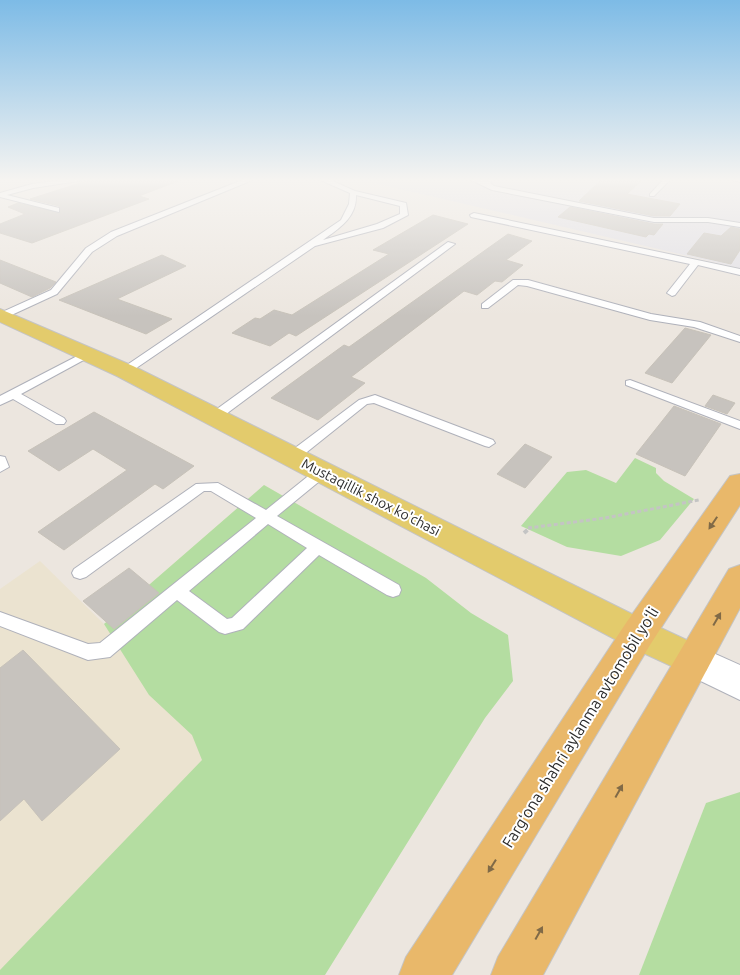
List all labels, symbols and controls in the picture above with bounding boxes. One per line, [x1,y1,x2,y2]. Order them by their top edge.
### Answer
street label: Mustaqillik shox ko'chasi [299,455,443,539]
one-way arrow [708,516,718,530]
street label: Fargʻona shahri aylanma avtomobil yoʻli [498,603,662,851]
one-way arrow [712,612,721,626]
one-way arrow [615,784,624,798]
one-way arrow [488,859,497,872]
one-way arrow [535,926,544,939]

